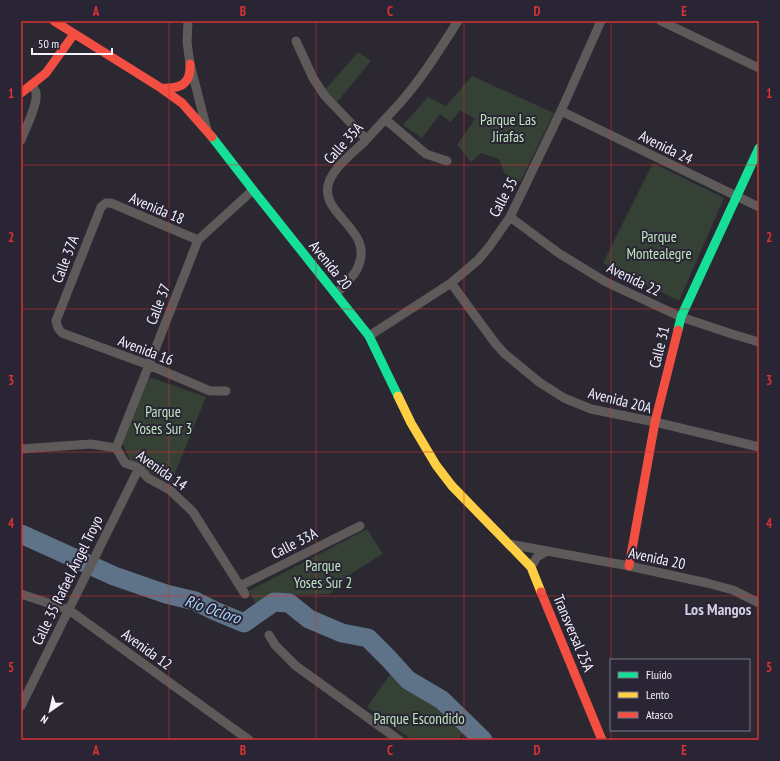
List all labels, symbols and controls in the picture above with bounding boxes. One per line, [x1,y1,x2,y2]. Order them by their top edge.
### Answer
text: A [92,3,100,20]
text: B [240,3,246,20]
text: C [387,3,393,20]
text: D [534,3,541,20]
text: E [681,3,687,20]
scale bar [32,30,112,56]
text: 50 m [38,36,59,51]
text: 1 [8,85,14,102]
text: 1 [766,85,772,102]
park label: Parque Las Jirafas [480,110,536,146]
street label: Calle 35A [319,118,367,168]
street label: Avenida 24 [636,126,696,168]
street label: Calle 35 [485,174,521,220]
street label: Avenida 18 [127,188,187,228]
park label: Parque Montealegre [626,227,692,263]
text: 2 [8,229,14,246]
text: 2 [766,229,772,246]
street label: Calle 37A [47,232,83,285]
street label: Avenida 20 [305,237,357,294]
street label: Avenida 22 [604,258,664,300]
street label: Calle 37 [142,281,174,327]
street label: Calle 31 [645,324,673,370]
street label: Avenida 16 [116,331,177,369]
text: 3 [8,372,14,389]
text: 3 [766,372,772,389]
street label: Avenida 20A [586,383,655,417]
park label: Parque Yoses Sur 3 [134,402,192,438]
street label: Avenida 14 [133,446,191,494]
street label: Calle 35 Rafael Ángel Troyo [27,512,107,648]
text: 4 [8,515,15,532]
text: 4 [766,515,773,532]
street label: Calle 33A [268,523,321,563]
street label: Avenida 20 [627,543,687,573]
park label: Parque Yoses Sur 2 [294,556,352,592]
water label: Río Ocloro [182,590,245,628]
street label: Transversal 25A [549,592,599,675]
district label: Los Mangos [685,599,752,619]
street label: Avenida 12 [118,624,176,674]
text: 5 [8,659,14,676]
legend [610,659,750,731]
text: 5 [766,659,772,676]
text: Fluido [646,667,672,682]
text: Lento [646,687,669,702]
north arrow [30,691,70,731]
text: Atasco [646,707,673,722]
park label: Parque Escondido [373,709,465,728]
text: N [38,712,51,727]
text: A [92,742,100,759]
text: B [240,742,246,759]
text: C [387,742,393,759]
text: D [534,742,541,759]
text: E [681,742,687,759]

